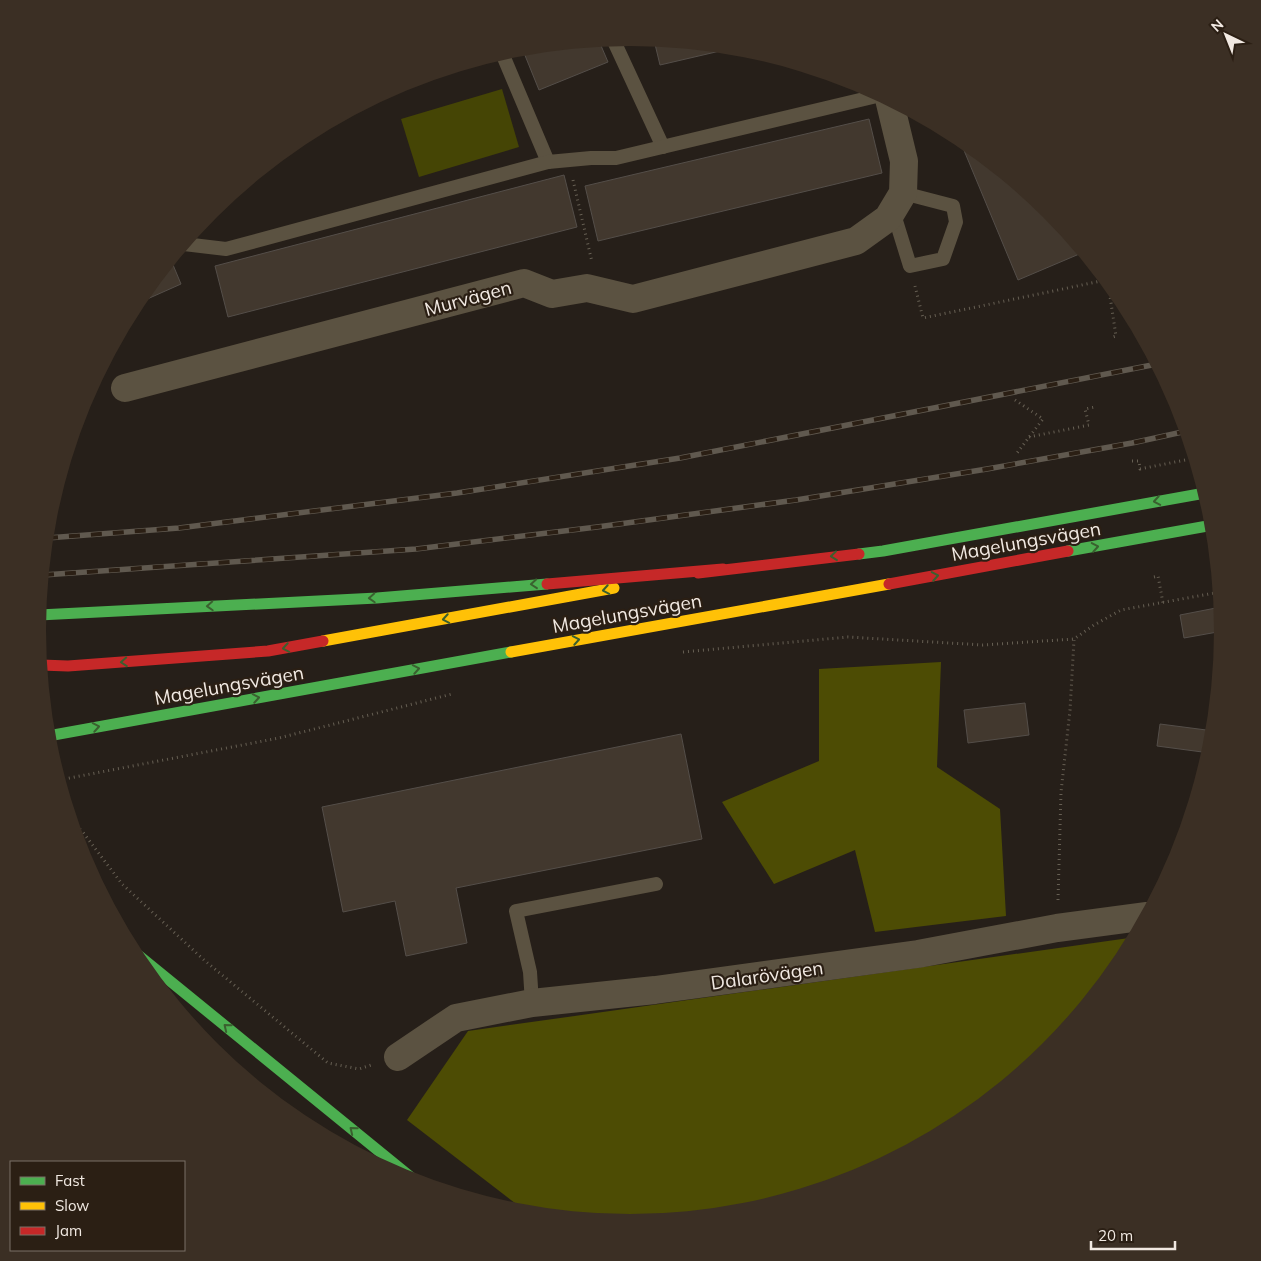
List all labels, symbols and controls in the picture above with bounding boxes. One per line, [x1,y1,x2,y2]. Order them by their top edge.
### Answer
north arrow [1201,10,1251,60]
text: N [1207,15,1227,36]
street label: Murvägen [422,275,514,321]
one-way arrow [1153,496,1162,506]
street label: Magelungsvägen [949,516,1103,566]
one-way arrow [1090,542,1099,552]
one-way arrow [830,550,838,561]
one-way arrow [930,571,939,581]
one-way arrow [530,579,538,590]
one-way arrow [601,584,610,594]
street label: Magelungsvägen [550,588,704,638]
one-way arrow [368,592,376,603]
one-way arrow [206,601,214,612]
one-way arrow [441,613,450,624]
one-way arrow [571,636,580,646]
one-way arrow [282,642,290,653]
one-way arrow [120,656,128,667]
street label: Magelungsvägen [152,660,306,710]
one-way arrow [411,665,420,675]
one-way arrow [251,694,260,704]
one-way arrow [91,722,100,733]
street label: Dalarövägen [709,955,825,995]
one-way arrow [224,1025,233,1033]
one-way arrow [350,1127,359,1135]
legend [10,1161,185,1251]
text: Fast [55,1171,85,1190]
text: Slow [55,1196,89,1215]
scale bar [1091,1218,1175,1250]
text: Jam [55,1221,82,1240]
text: 20 m [1098,1226,1133,1245]

